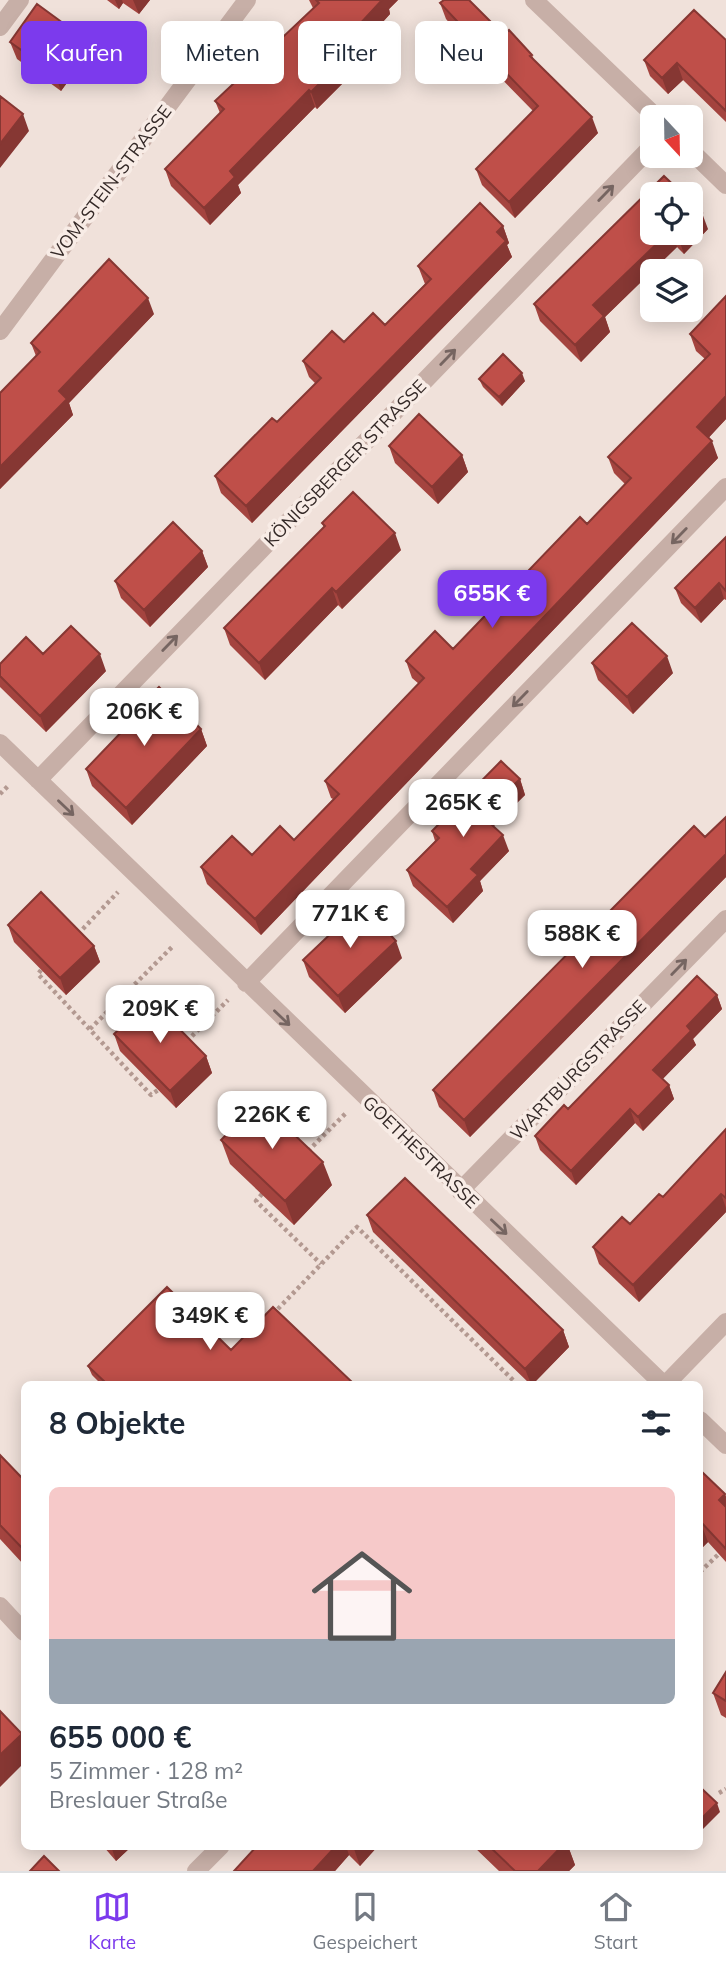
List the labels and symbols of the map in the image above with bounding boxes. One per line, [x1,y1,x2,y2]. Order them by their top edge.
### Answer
street label: VOM-STEIN-STRASSE [46,100,176,264]
north arrow [640,105,704,168]
one-way arrow [598,185,615,202]
one-way arrow [439,348,456,365]
street label: KÖNIGSBERGER STRASSE [259,375,431,551]
one-way arrow [670,527,687,544]
pin: 655K € [435,570,549,630]
one-way arrow [162,635,179,652]
pin: 206K € [87,688,201,748]
one-way arrow [512,691,529,708]
pin: 265K € [406,780,520,839]
one-way arrow [58,800,75,817]
pin: 771K € [293,890,407,950]
pin: 588K € [525,911,639,970]
one-way arrow [670,959,687,976]
pin: 209K € [103,986,217,1045]
street label: WARTBURGSTRASSE [505,995,651,1145]
one-way arrow [273,1010,290,1027]
street label: GOETHESTRASSE [358,1091,484,1213]
pin: 226K € [215,1092,329,1151]
one-way arrow [490,1219,507,1236]
pin: 349K € [153,1292,267,1352]

